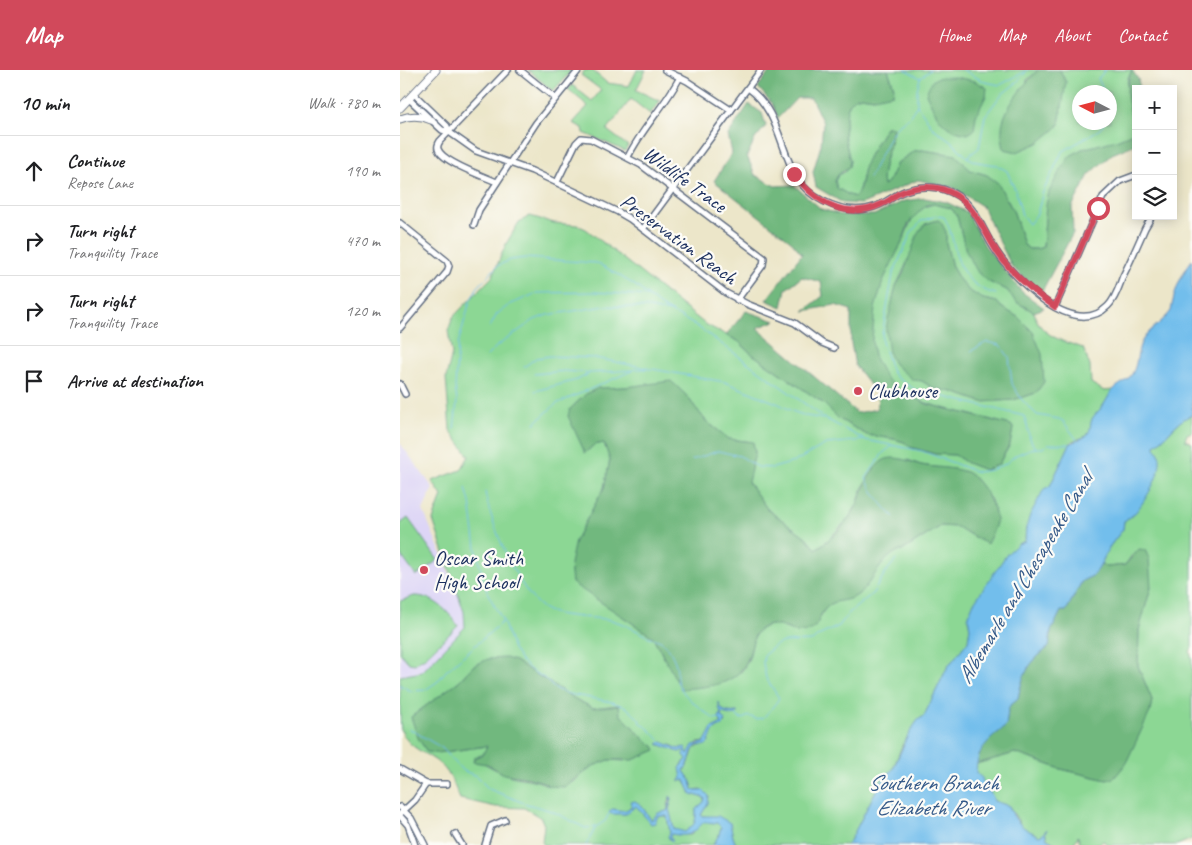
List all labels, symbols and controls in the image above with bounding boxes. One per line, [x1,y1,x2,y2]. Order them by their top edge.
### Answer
text: Map [25,20,62,50]
text: Home [938,24,971,46]
text: Map [999,24,1026,46]
text: About [1054,24,1090,46]
text: Contact [1118,24,1167,46]
north arrow [1072,85,1117,130]
map controls [1132,85,1177,220]
button: + [1132,85,1177,130]
text: 10 min [20,90,70,116]
text: Walk · 780 m [308,93,380,113]
button: − [1132,130,1177,175]
street label: Wildlife Trace [638,140,733,219]
text: Continue [67,149,124,173]
icon: ahead [20,157,48,185]
text: 190 m [346,161,380,181]
route end [783,163,806,186]
text: Repose Lane [67,173,133,193]
button: layers [1132,175,1177,220]
street label: Preservation Reach [615,188,744,291]
route start [1087,197,1110,220]
text: Turn right [67,219,134,243]
icon: right [20,227,48,255]
text: 470 m [346,231,380,251]
text: Tranquility Trace [67,243,157,263]
text: Turn right [67,289,134,313]
icon: right [20,297,48,325]
text: 120 m [346,301,380,321]
text: Tranquility Trace [67,313,157,333]
icon: arrive [20,367,48,395]
text: Arrive at destination [67,369,203,393]
place label: Clubhouse [868,378,939,404]
marker: Clubhouse [852,385,864,397]
water label: Albemarle and Chesapeake Canal [951,461,1103,689]
place label: Oscar Smith High School [434,545,524,595]
marker: Oscar Smith High School [418,564,430,576]
water label: Southern Branch Elizabeth River [868,769,1000,822]

